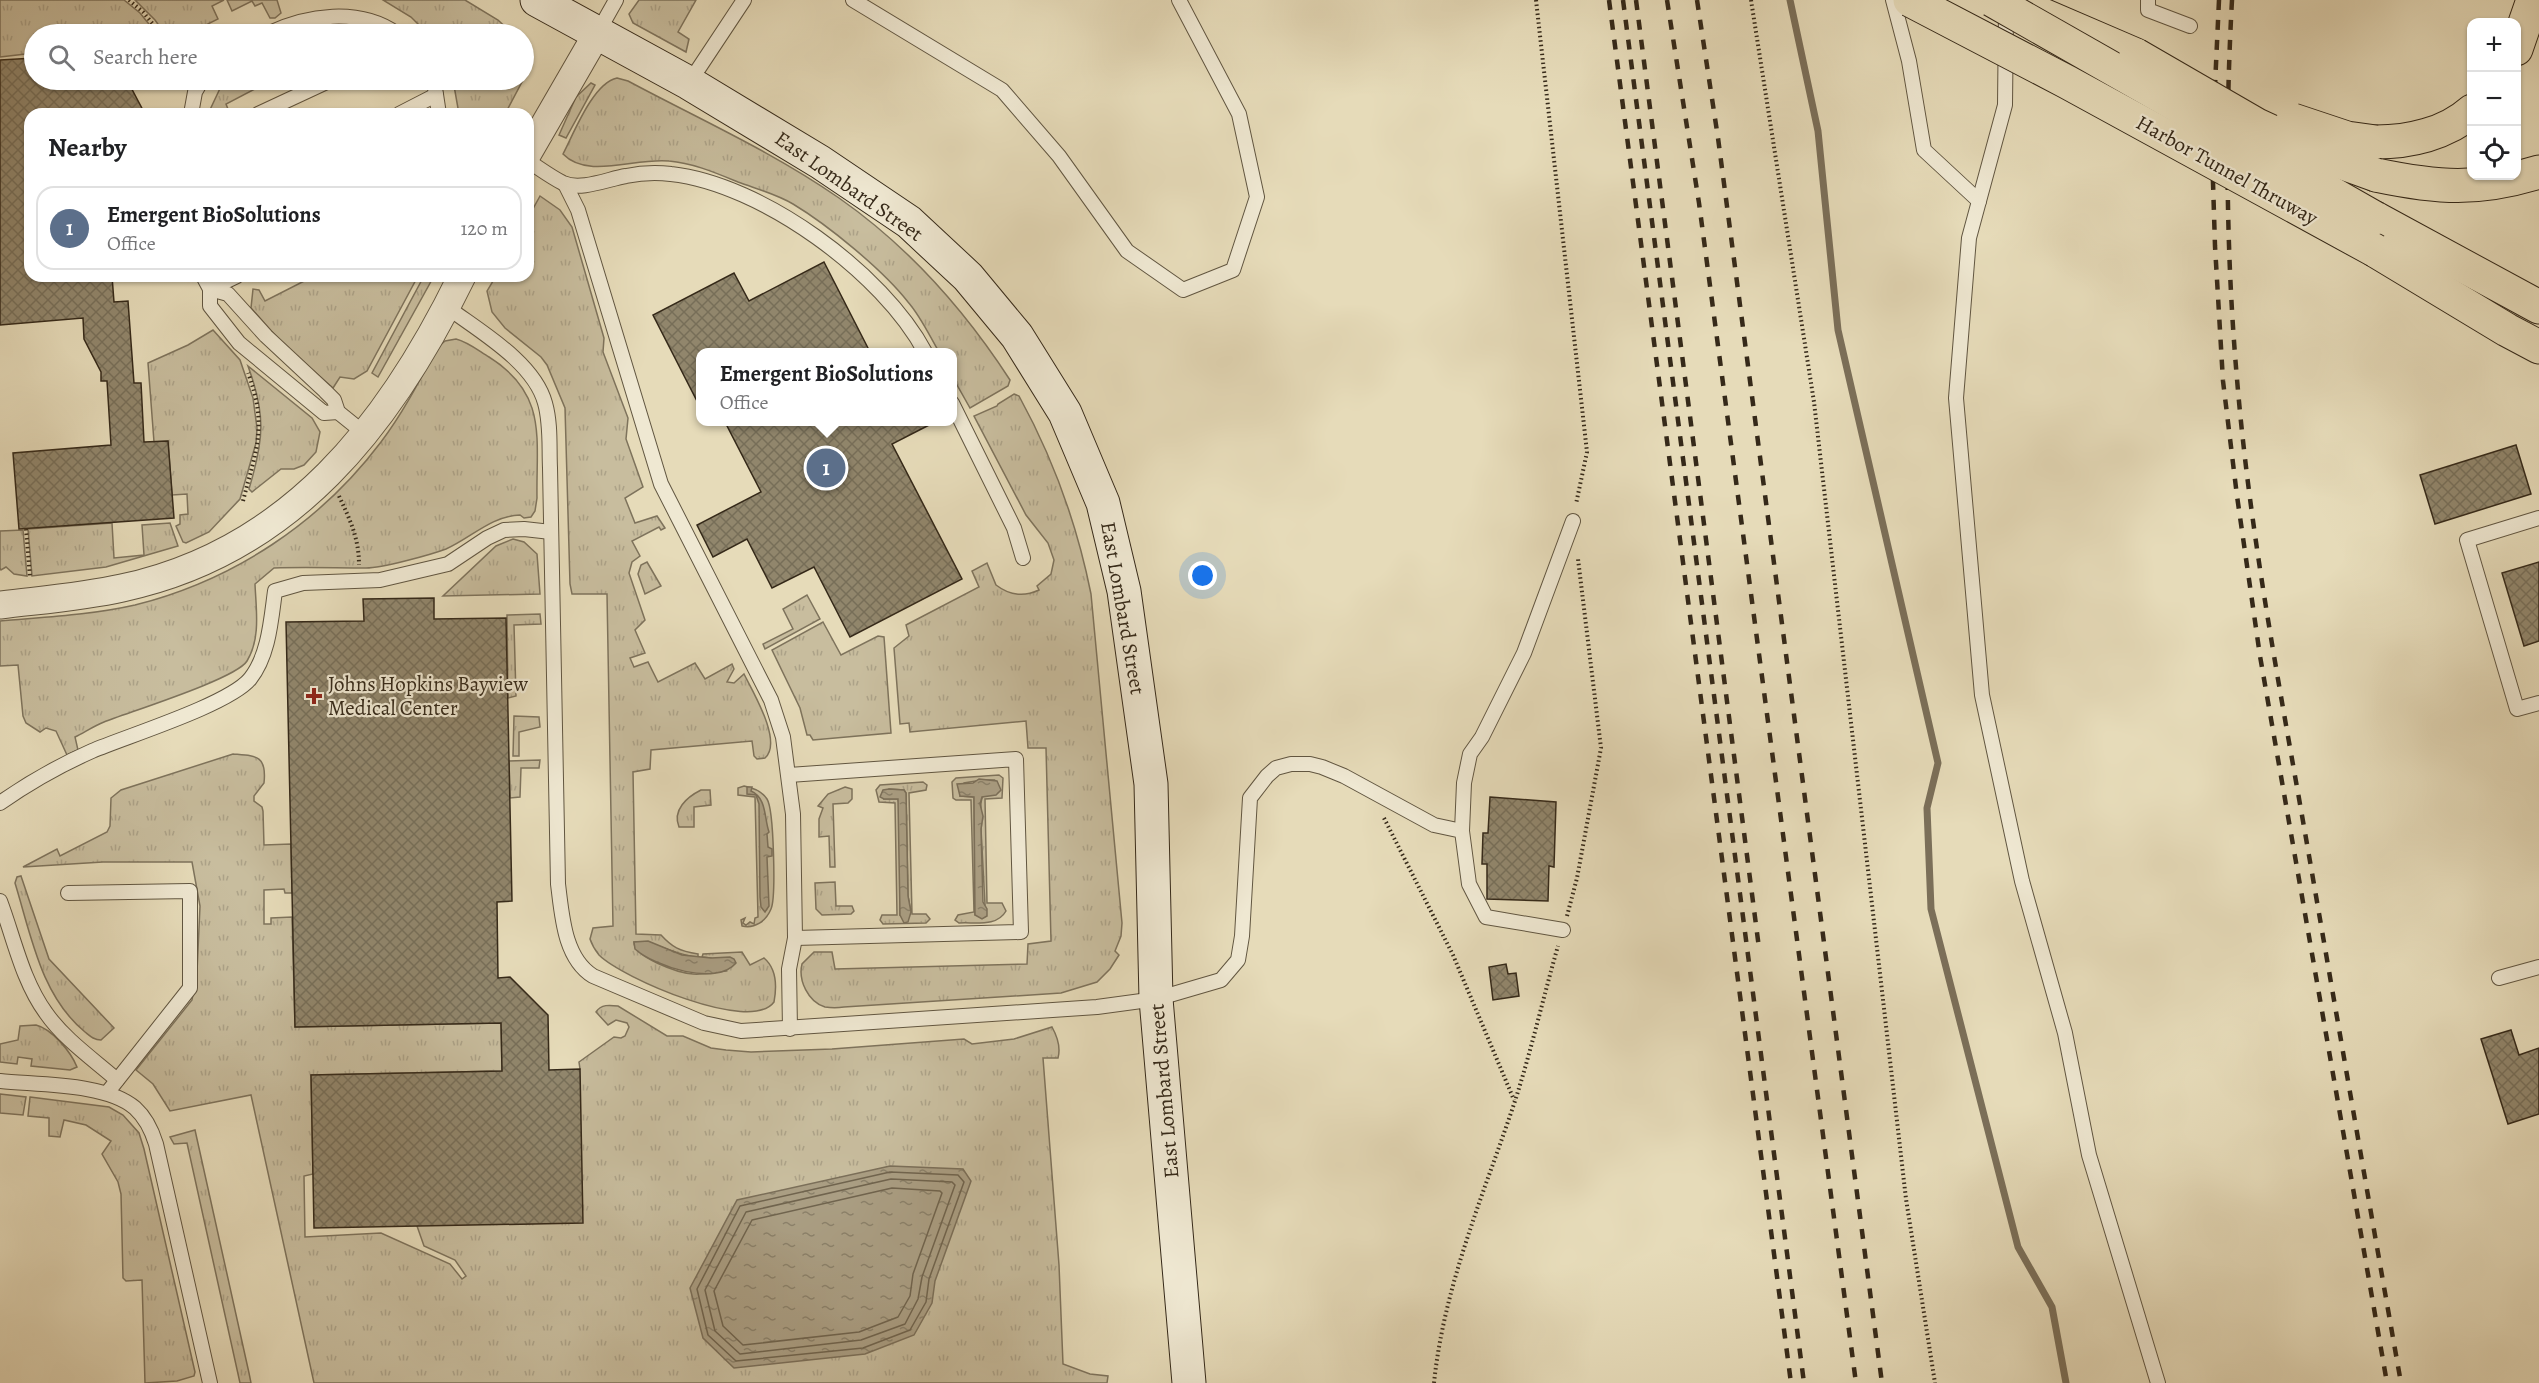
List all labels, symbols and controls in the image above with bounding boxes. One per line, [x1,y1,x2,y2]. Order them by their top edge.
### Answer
map controls [2467,18,2521,180]
button: + [2467,18,2521,72]
search box [24,24,534,90]
icon: search [45,41,78,74]
text: Search here [93,42,198,72]
button: − [2467,72,2521,126]
street label: Harbor Tunnel Thruway [2131,108,2324,232]
street label: East Lombard Street [769,124,929,248]
button: locate [2467,126,2521,180]
text: Nearby [48,130,127,165]
text: Emergent BioSolutions [107,200,321,230]
text: 1 [66,215,73,242]
text: 120 m [460,215,508,242]
text: Office [107,230,156,257]
popup [696,348,957,426]
text: Emergent BioSolutions [720,359,933,389]
text: Office [720,389,768,416]
pin: 1 [806,446,846,490]
street label: East Lombard Street [1094,519,1152,697]
your location [1188,561,1217,590]
place label: Johns Hopkins Bayview Medical Center [328,670,528,722]
marker: Johns Hopkins Bayview Medical Center [305,687,323,705]
street label: East Lombard Street [1142,1002,1186,1180]

